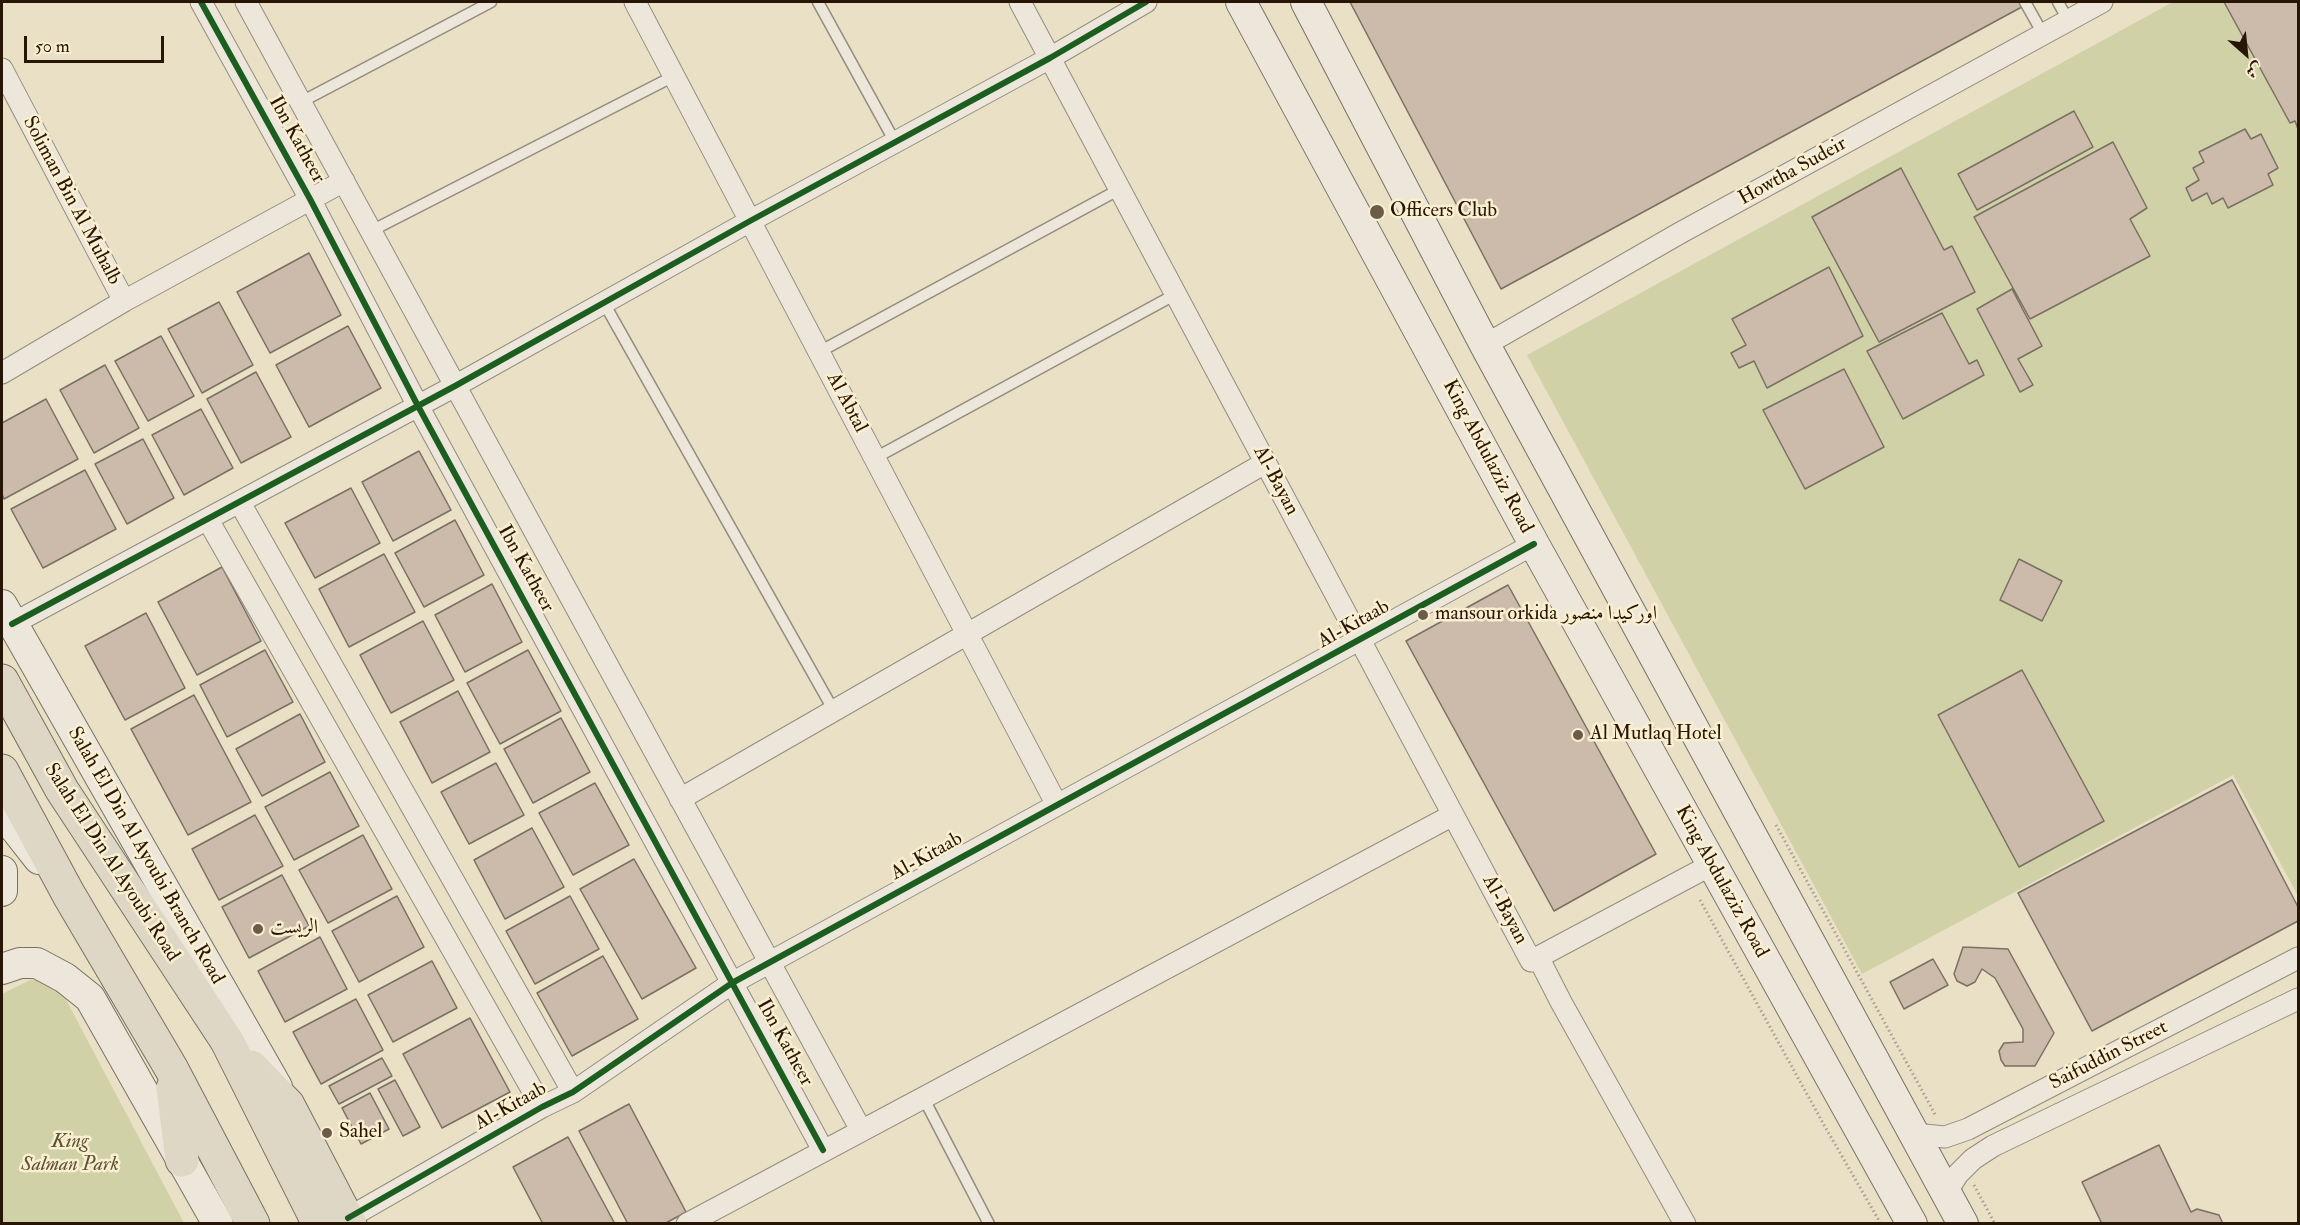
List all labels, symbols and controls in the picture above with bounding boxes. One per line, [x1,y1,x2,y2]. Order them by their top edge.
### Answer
scale bar [27,24,166,62]
north arrow [2216,24,2276,84]
text: 50 m [35,35,70,58]
text: ش [2243,58,2266,83]
street label: Ibn Katheer [262,92,330,188]
street label: Soliman Bin Al Muhalb [16,113,126,289]
street label: Howtha Sudeir [1735,132,1851,212]
place label: Officers Club [1390,200,1497,224]
marker: Officers Club [1368,203,1386,221]
street label: Al Abtal [820,369,872,437]
street label: King Abdulaziz Road [1436,376,1538,538]
street label: Al-Bayan [1247,442,1303,520]
street label: Ibn Katheer [491,521,559,617]
street label: Al-Kitaab [1314,596,1394,654]
place label: mansour orkida اوركيدا منصور [1435,603,1657,627]
marker: mansour orkida اوركيدا منصور [1416,608,1430,622]
street label: Salah El Din Al Ayoubi Branch Road [61,723,229,989]
place label: Al Mutlaq Hotel [1590,723,1722,747]
marker: Al Mutlaq Hotel [1571,728,1585,742]
street label: Salah El Din Al Ayoubi Road [38,759,184,967]
street label: King Abdulaziz Road [1669,802,1773,962]
street label: Al-Kitaab [887,828,967,886]
street label: Al-Bayan [1476,871,1532,949]
place label: الريست [270,917,318,941]
marker: الريست [251,922,265,936]
street label: Ibn Katheer [750,995,818,1091]
street label: Saifuddin Street [2046,1016,2172,1096]
street label: Al-Kitaab [471,1078,551,1136]
place label: Sahel [339,1121,382,1145]
marker: Sahel [320,1126,334,1140]
park label: King Salman Park [21,1131,119,1178]

